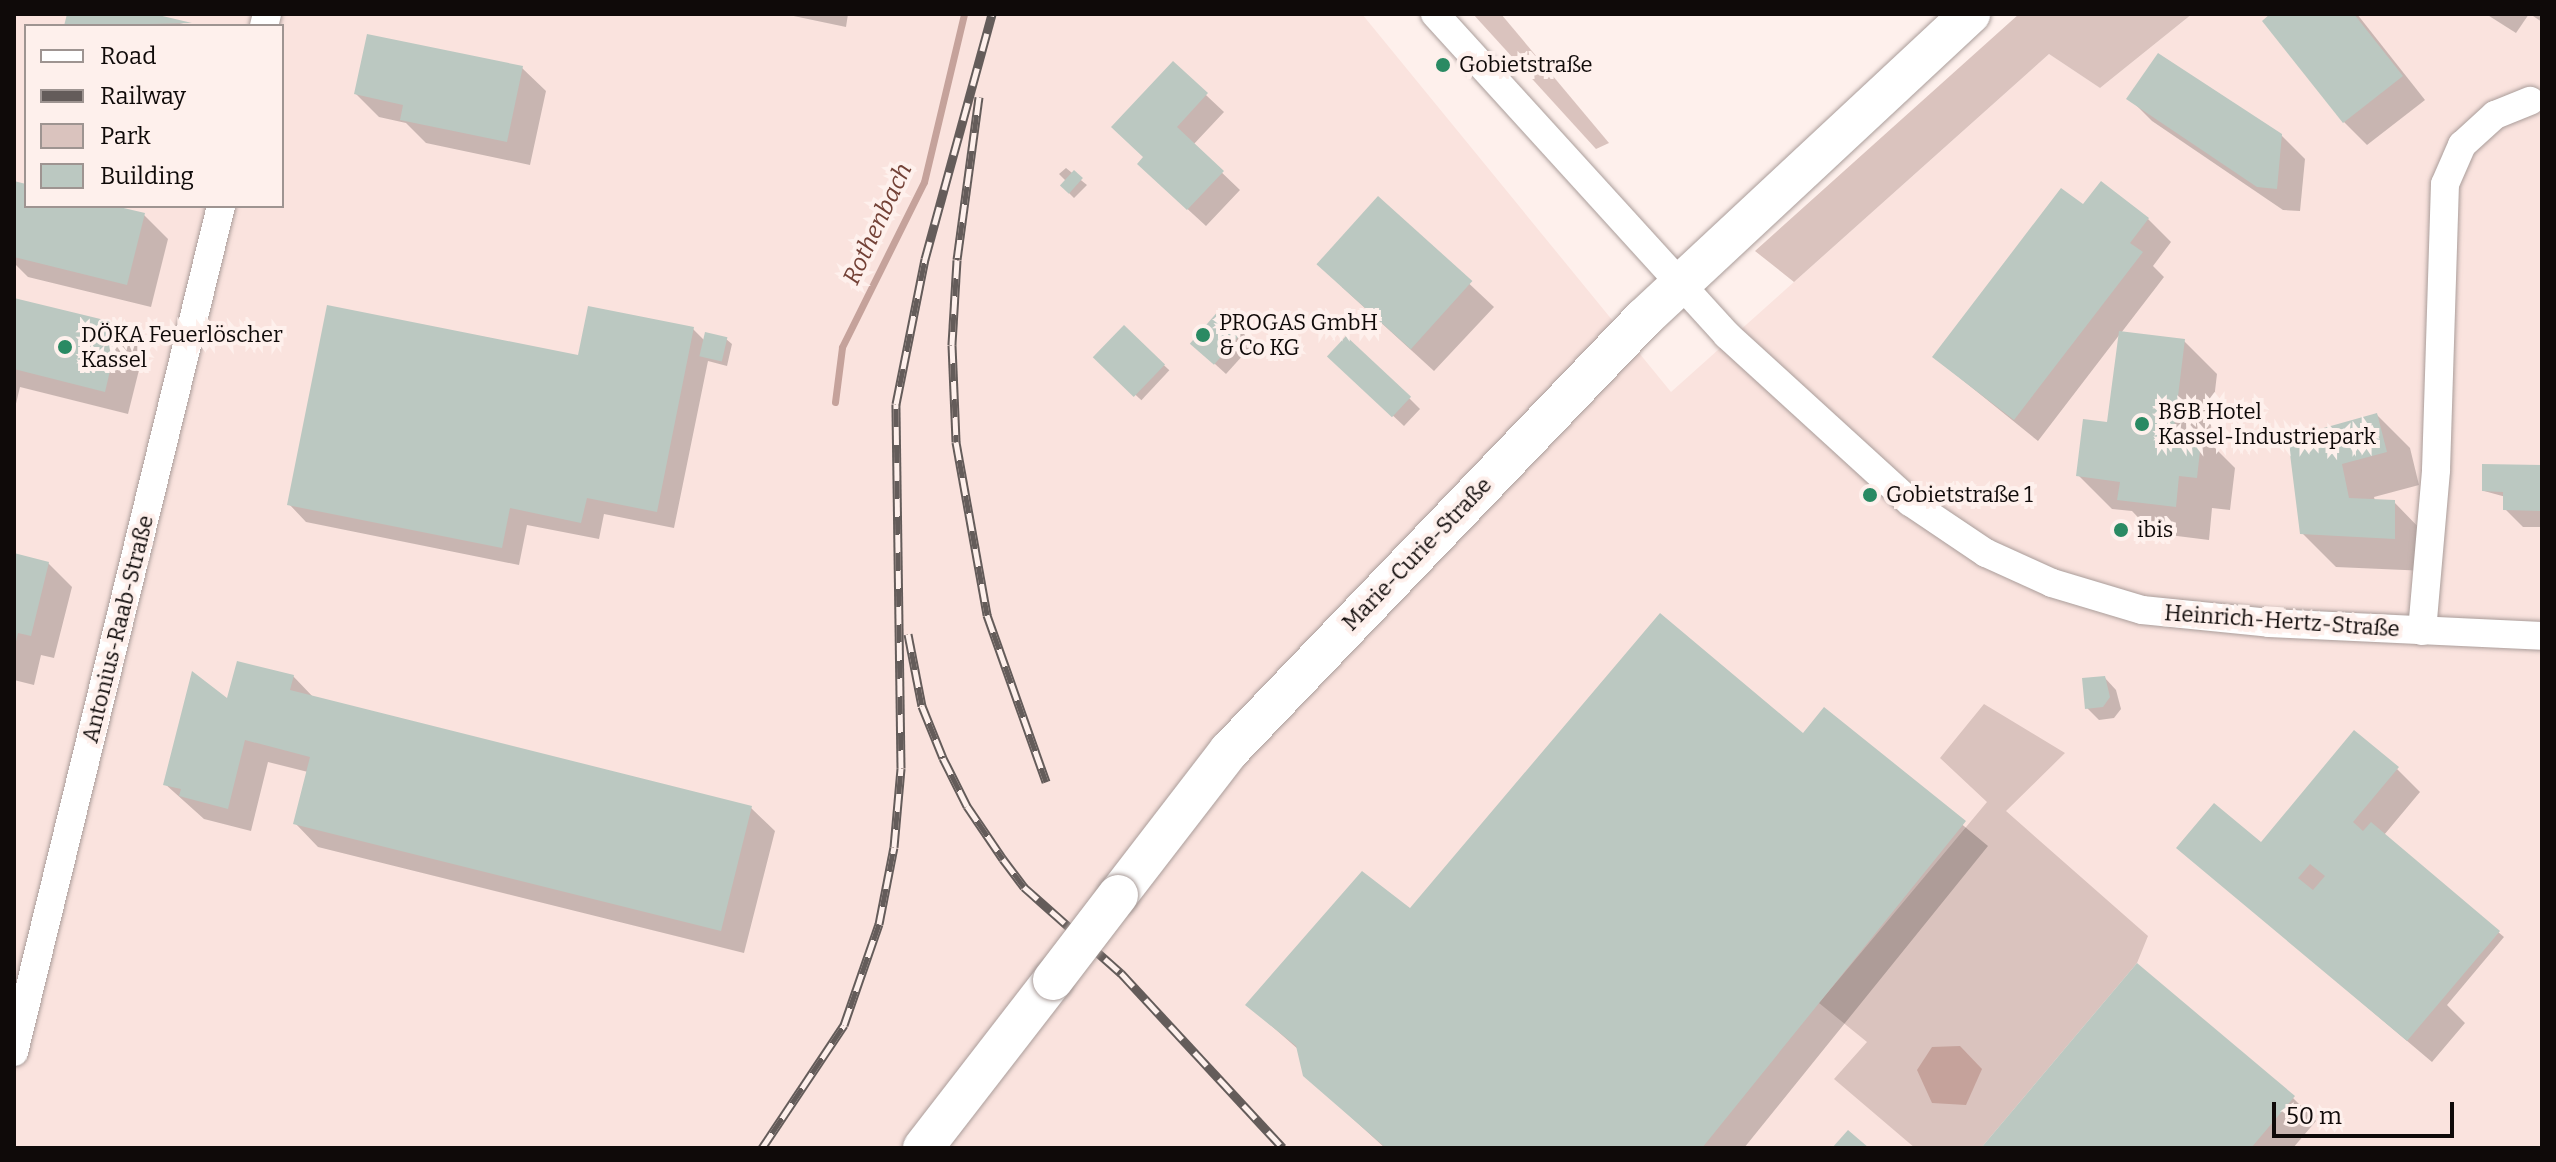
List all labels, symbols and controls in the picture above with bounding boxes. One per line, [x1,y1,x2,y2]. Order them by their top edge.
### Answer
legend [24,24,284,208]
text: Road [100,42,156,70]
place label: Gobietstraße [1459,52,1593,78]
marker: Gobietstraße [1434,56,1452,74]
text: Railway [100,82,186,110]
text: Park [100,122,151,150]
water label: Rothenbach [837,159,919,289]
text: Building [100,162,194,190]
place label: PROGAS GmbH & Co KG [1219,309,1378,360]
place label: DÖKA Feuerlöscher Kassel [81,321,283,372]
marker: PROGAS GmbH & Co KG [1194,326,1212,344]
marker: DÖKA Feuerlöscher Kassel [56,338,74,356]
place label: B&B Hotel Kassel-Industriepark [2158,398,2376,450]
marker: B&B Hotel Kassel-Industriepark [2133,415,2151,433]
street label: Marie-Curie-Straße [1337,472,1497,636]
place label: Gobietstraße 1 [1886,482,2033,508]
marker: Gobietstraße 1 [1861,486,1879,504]
street label: Antonius-Raab-Straße [77,513,159,745]
place label: ibis [2137,517,2173,543]
marker: ibis [2112,521,2130,539]
street label: Heinrich-Hertz-Straße [2163,600,2401,642]
scale bar [2276,1086,2458,1136]
text: 50 m [2286,1102,2342,1130]

